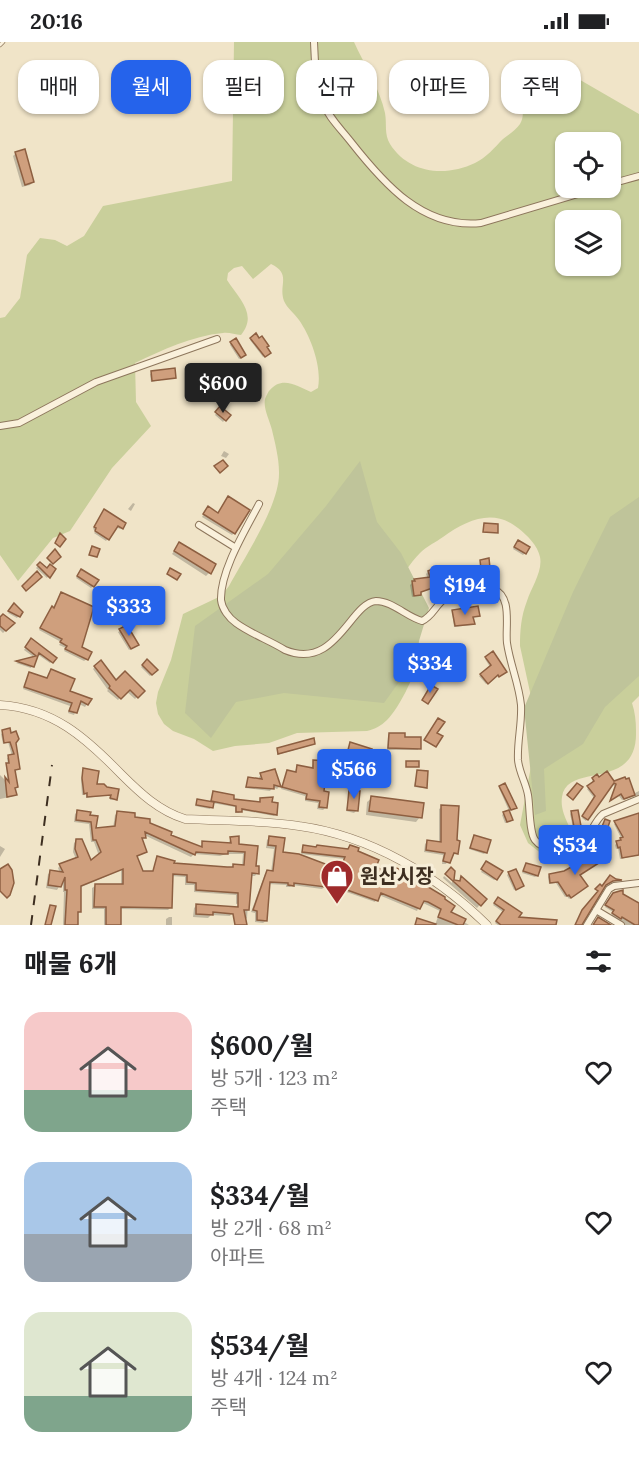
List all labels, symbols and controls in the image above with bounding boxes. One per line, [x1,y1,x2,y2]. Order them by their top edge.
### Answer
text: 20:16 [30,7,83,35]
chip: 매매 [18,60,99,114]
chip: 월세 [111,60,191,114]
chip: 필터 [203,60,284,114]
chip: 신규 [296,60,377,114]
chip: 아파트 [389,60,489,114]
chip: 주택 [501,60,581,114]
map controls [555,132,621,276]
button: locate [555,132,621,198]
button: layers [555,210,621,276]
pin: $600 [187,363,259,414]
text: $600 [199,370,247,395]
pin: $194 [429,565,501,616]
text: $194 [444,572,486,597]
pin: $333 [93,586,165,637]
text: $333 [106,593,152,618]
pin: $334 [394,643,466,694]
text: $334 [407,650,453,675]
pin: $566 [318,749,390,800]
text: $566 [331,756,377,781]
pin: $534 [539,825,611,876]
text: $534 [553,832,597,857]
shop icon: 원산시장 [319,858,355,905]
place label: 원산시장 [360,863,434,888]
icon: filters [582,945,615,978]
text: 매물 6개 [24,947,118,980]
text: $600/월 [210,1029,314,1062]
icon: home [72,1036,144,1108]
icon: heart [582,1056,615,1089]
text: 방 5개 · 123 m² [210,1065,338,1090]
text: 주택 [210,1094,247,1119]
text: $334/월 [210,1179,310,1212]
icon: home [72,1186,144,1258]
icon: heart [582,1206,615,1239]
text: 방 2개 · 68 m² [210,1215,332,1240]
text: 아파트 [210,1244,265,1269]
text: $534/월 [210,1329,309,1362]
icon: home [72,1336,144,1408]
icon: heart [582,1356,615,1389]
text: 방 4개 · 124 m² [210,1365,338,1390]
text: 주택 [210,1394,247,1419]

